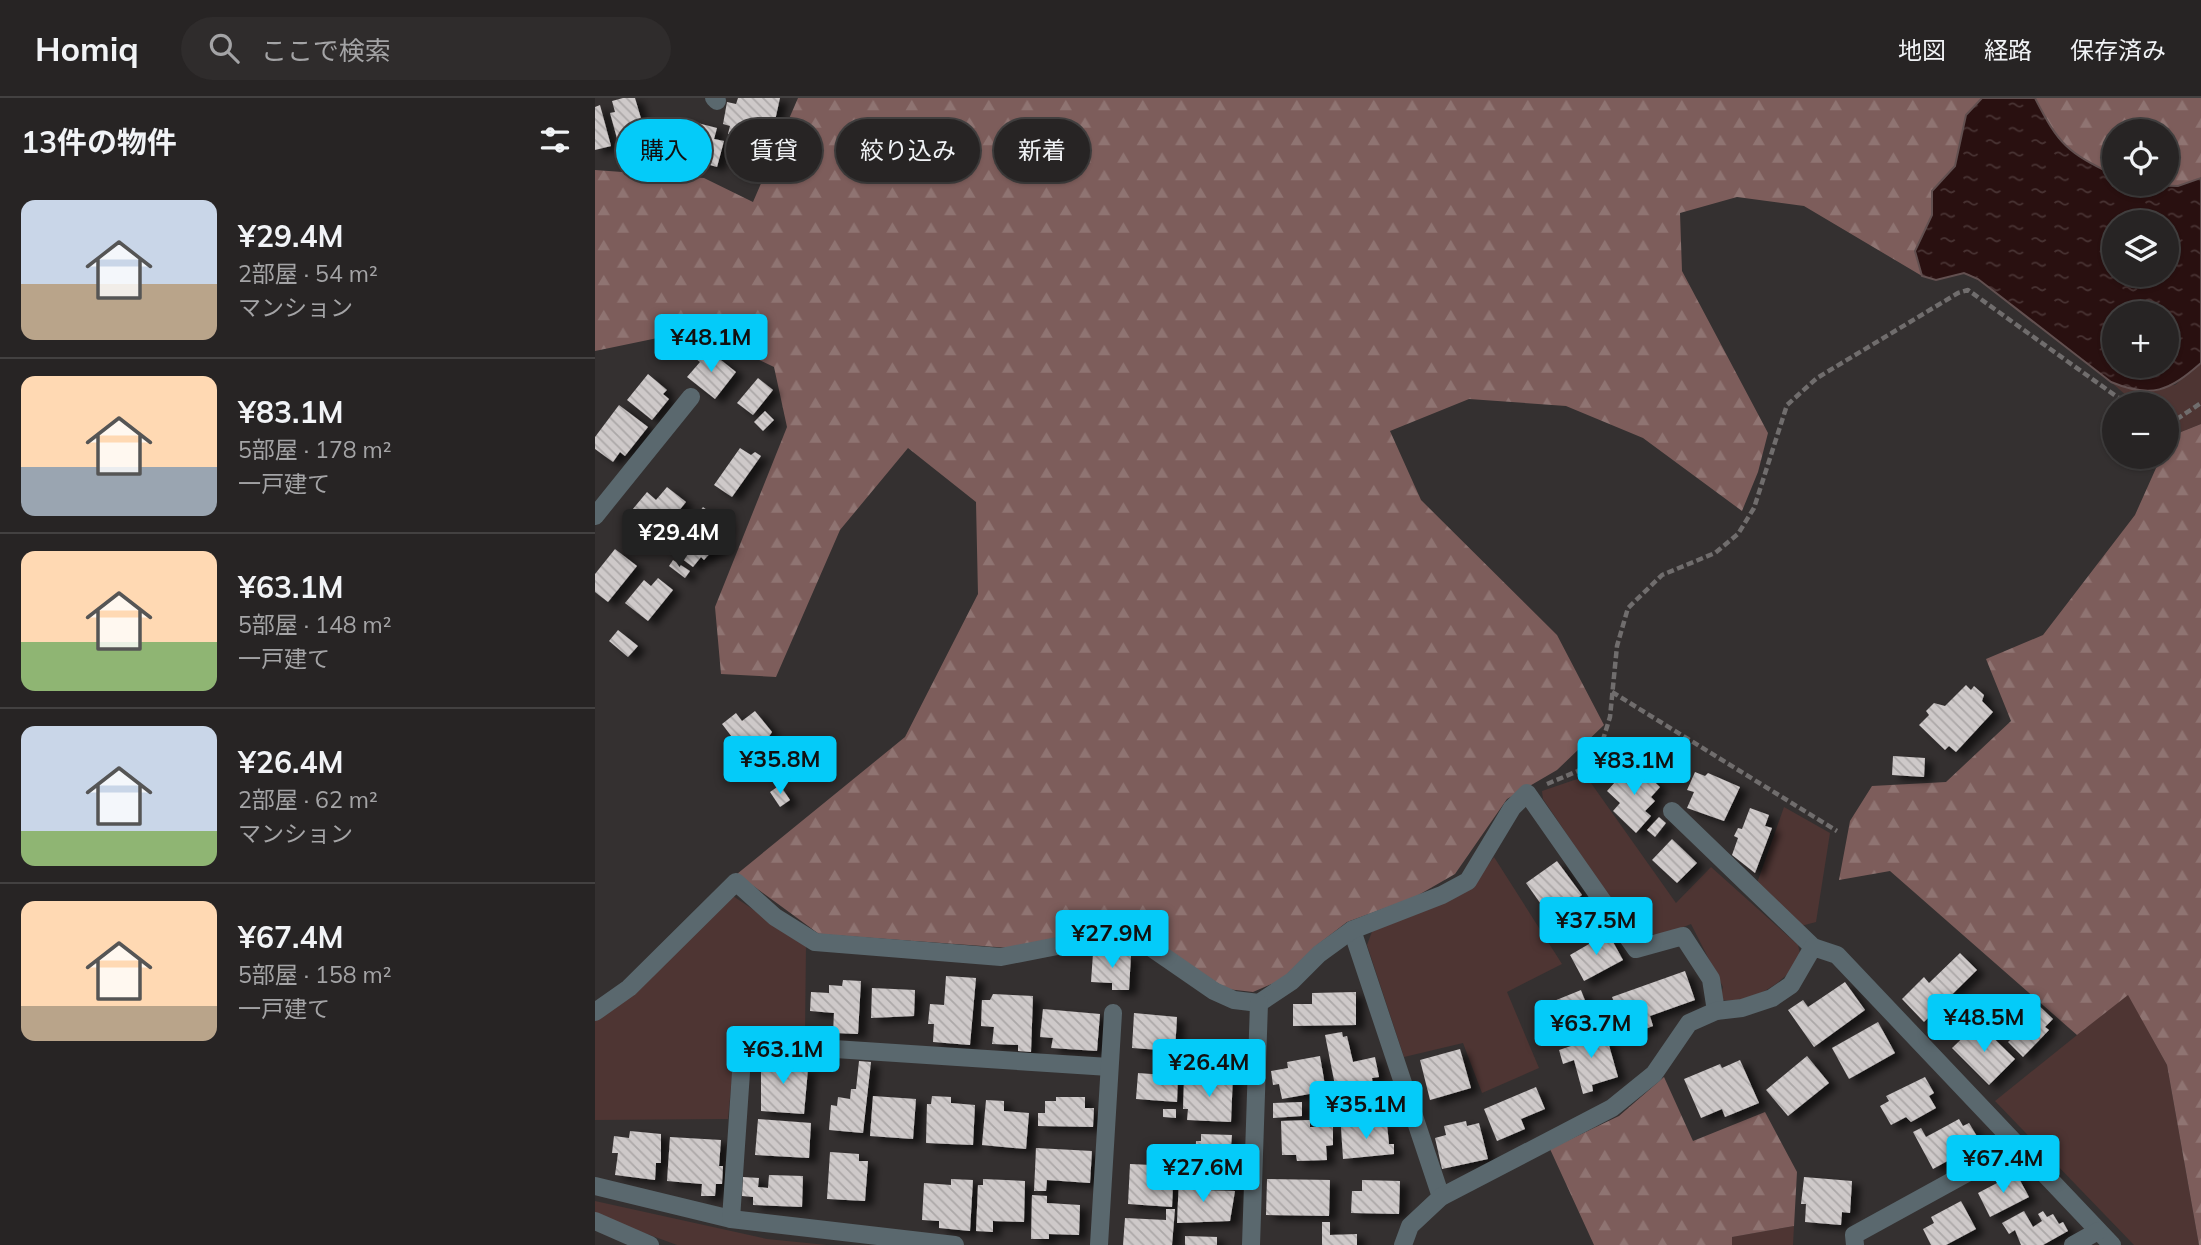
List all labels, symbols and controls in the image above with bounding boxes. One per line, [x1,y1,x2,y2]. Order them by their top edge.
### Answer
search box [181,17,671,80]
text: Homiq [35,28,139,69]
icon: search [205,29,243,67]
text: ここで検索 [261,34,391,67]
text: 地図 [1898,35,1946,65]
text: 経路 [1984,35,2032,65]
text: 保存済み [2070,35,2166,65]
chip: 購入 [616,119,712,182]
chip: 賃貸 [726,119,822,182]
chip: 絞り込み [836,119,980,182]
chip: 新着 [994,119,1090,182]
map controls [2102,119,2179,469]
button: locate [2102,119,2179,196]
icon: filters [536,121,574,159]
text: 13件の物件 [21,123,177,161]
button: layers [2102,210,2179,287]
text: ¥29.4M [238,217,344,255]
icon: home [77,228,161,312]
text: 2部屋 · 54 m² [238,259,378,288]
text: マンション [238,293,353,322]
button: + [2102,301,2179,378]
pin: ¥48.1M [654,314,768,374]
text: ¥48.1M [671,322,751,351]
button: − [2102,392,2179,469]
text: ¥83.1M [238,393,344,431]
icon: home [77,404,161,488]
text: 5部屋 · 178 m² [238,435,391,464]
text: 一戸建て [238,469,330,498]
pin: ¥29.4M [622,510,736,569]
text: ¥29.4M [639,517,719,546]
text: ¥63.1M [238,568,344,606]
icon: home [77,579,161,663]
text: 5部屋 · 148 m² [238,610,391,639]
text: 一戸建て [238,644,330,673]
pin: ¥35.8M [723,736,837,796]
pin: ¥83.1M [1577,738,1691,797]
text: ¥26.4M [238,743,344,781]
text: ¥35.8M [740,744,820,773]
text: ¥83.1M [1594,745,1674,774]
icon: home [77,754,161,838]
text: 2部屋 · 62 m² [238,785,378,814]
text: マンション [238,819,353,848]
pin: ¥37.5M [1539,898,1653,957]
text: ¥37.5M [1556,905,1636,934]
pin: ¥27.9M [1055,910,1169,970]
text: ¥67.4M [238,918,344,956]
text: ¥27.9M [1072,918,1152,947]
icon: home [77,929,161,1013]
text: 5部屋 · 158 m² [238,960,391,989]
text: 一戸建て [238,994,330,1023]
pin: ¥48.5M [1927,995,2041,1054]
pin: ¥63.7M [1534,1000,1648,1060]
text: ¥48.5M [1944,1002,2024,1031]
text: ¥63.7M [1551,1008,1631,1037]
pin: ¥63.1M [726,1026,840,1086]
text: ¥63.1M [743,1034,823,1063]
pin: ¥26.4M [1152,1040,1266,1099]
text: ¥26.4M [1169,1047,1249,1076]
pin: ¥35.1M [1309,1082,1423,1141]
text: ¥35.1M [1326,1089,1406,1118]
pin: ¥67.4M [1946,1136,2060,1195]
text: ¥67.4M [1963,1143,2043,1172]
pin: ¥27.6M [1146,1144,1260,1204]
text: ¥27.6M [1163,1152,1243,1181]

